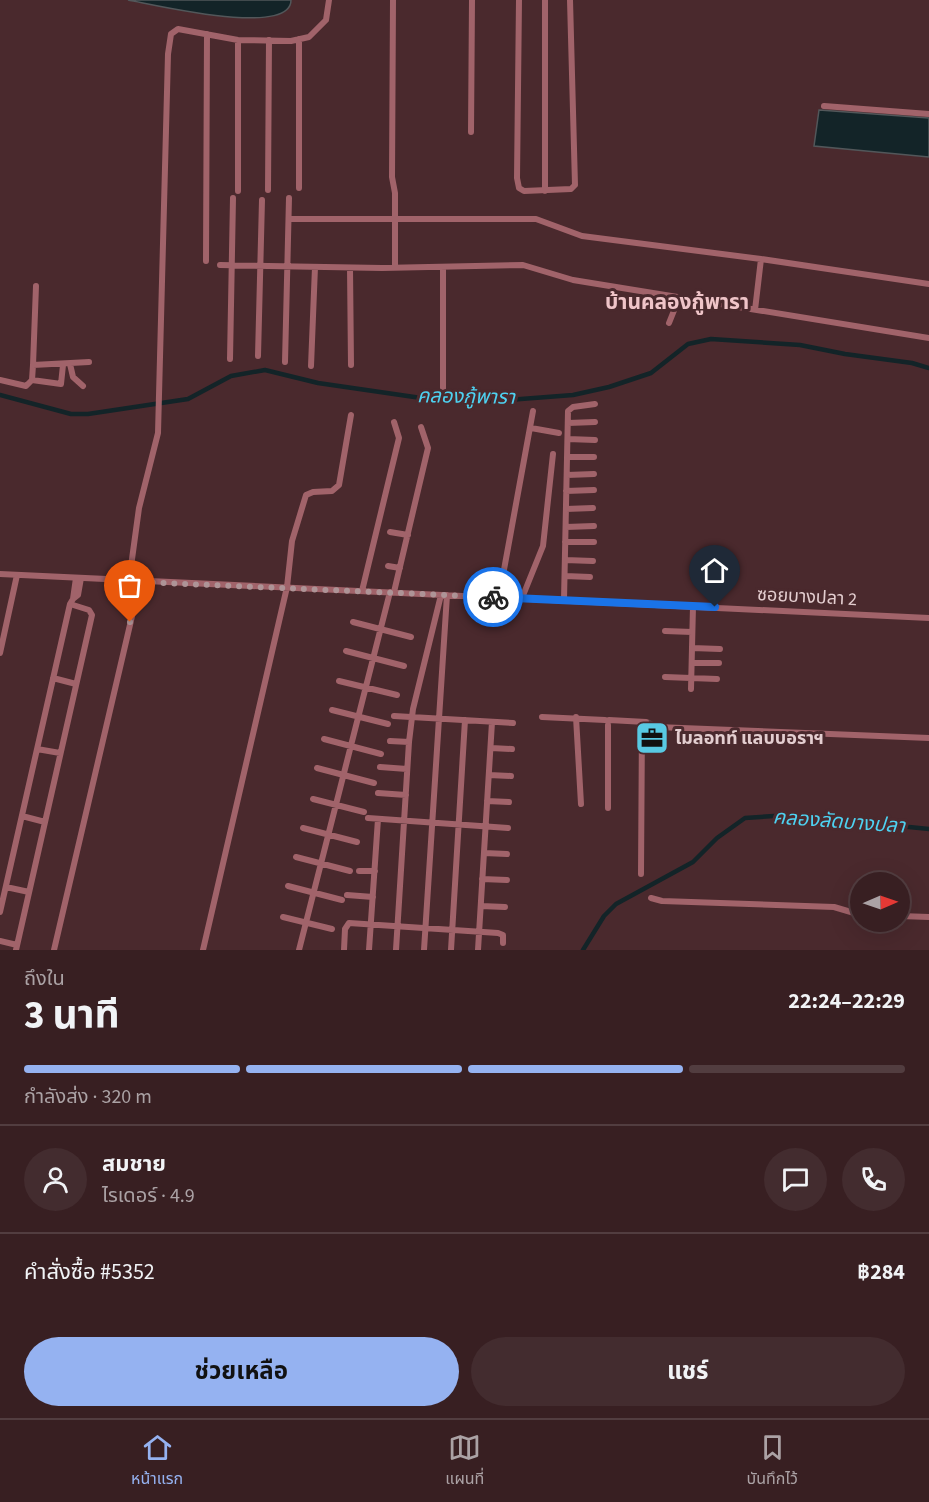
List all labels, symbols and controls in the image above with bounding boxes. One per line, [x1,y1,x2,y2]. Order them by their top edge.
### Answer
district label: บ้านคลองกู้พารา [605,287,749,317]
water label: คลองกู้พารา [417,382,516,412]
pin [689,545,740,607]
icon: home [698,554,731,587]
pin [104,560,155,622]
courier [463,567,523,627]
icon: bag [113,569,146,602]
icon: bike [477,581,510,614]
street label: ซอยบางปลา 2 [756,582,858,612]
office icon: ไมลอทท์ แลบบอราฯ [634,720,670,756]
place label: ไมลอทท์ แลบบอราฯ [675,726,824,751]
water label: คลองลัดบางปลา [772,803,907,841]
north arrow [850,872,910,932]
map controls [850,872,910,932]
text: ถึงใน [24,965,65,993]
text: 22:24–22:29 [788,985,905,1017]
text: 3 นาที [24,988,120,1044]
text: กำลังส่ง · 320 m [24,1083,152,1111]
button: person [24,1148,87,1211]
text: สมชาย [102,1148,166,1180]
button: chat [764,1148,827,1211]
button: phone [842,1148,905,1211]
text: ไรเดอร์ · 4.9 [102,1182,195,1210]
text: คำสั่งซื้อ #5352 [24,1256,155,1288]
text: ฿284 [857,1256,905,1288]
button: ช่วยเหลือ [24,1337,459,1406]
button: แชร์ [471,1337,905,1406]
tab: หน้าแรก [131,1431,183,1491]
tab: แผนที่ [445,1431,484,1491]
tab: บันทึกไว้ [746,1431,798,1491]

